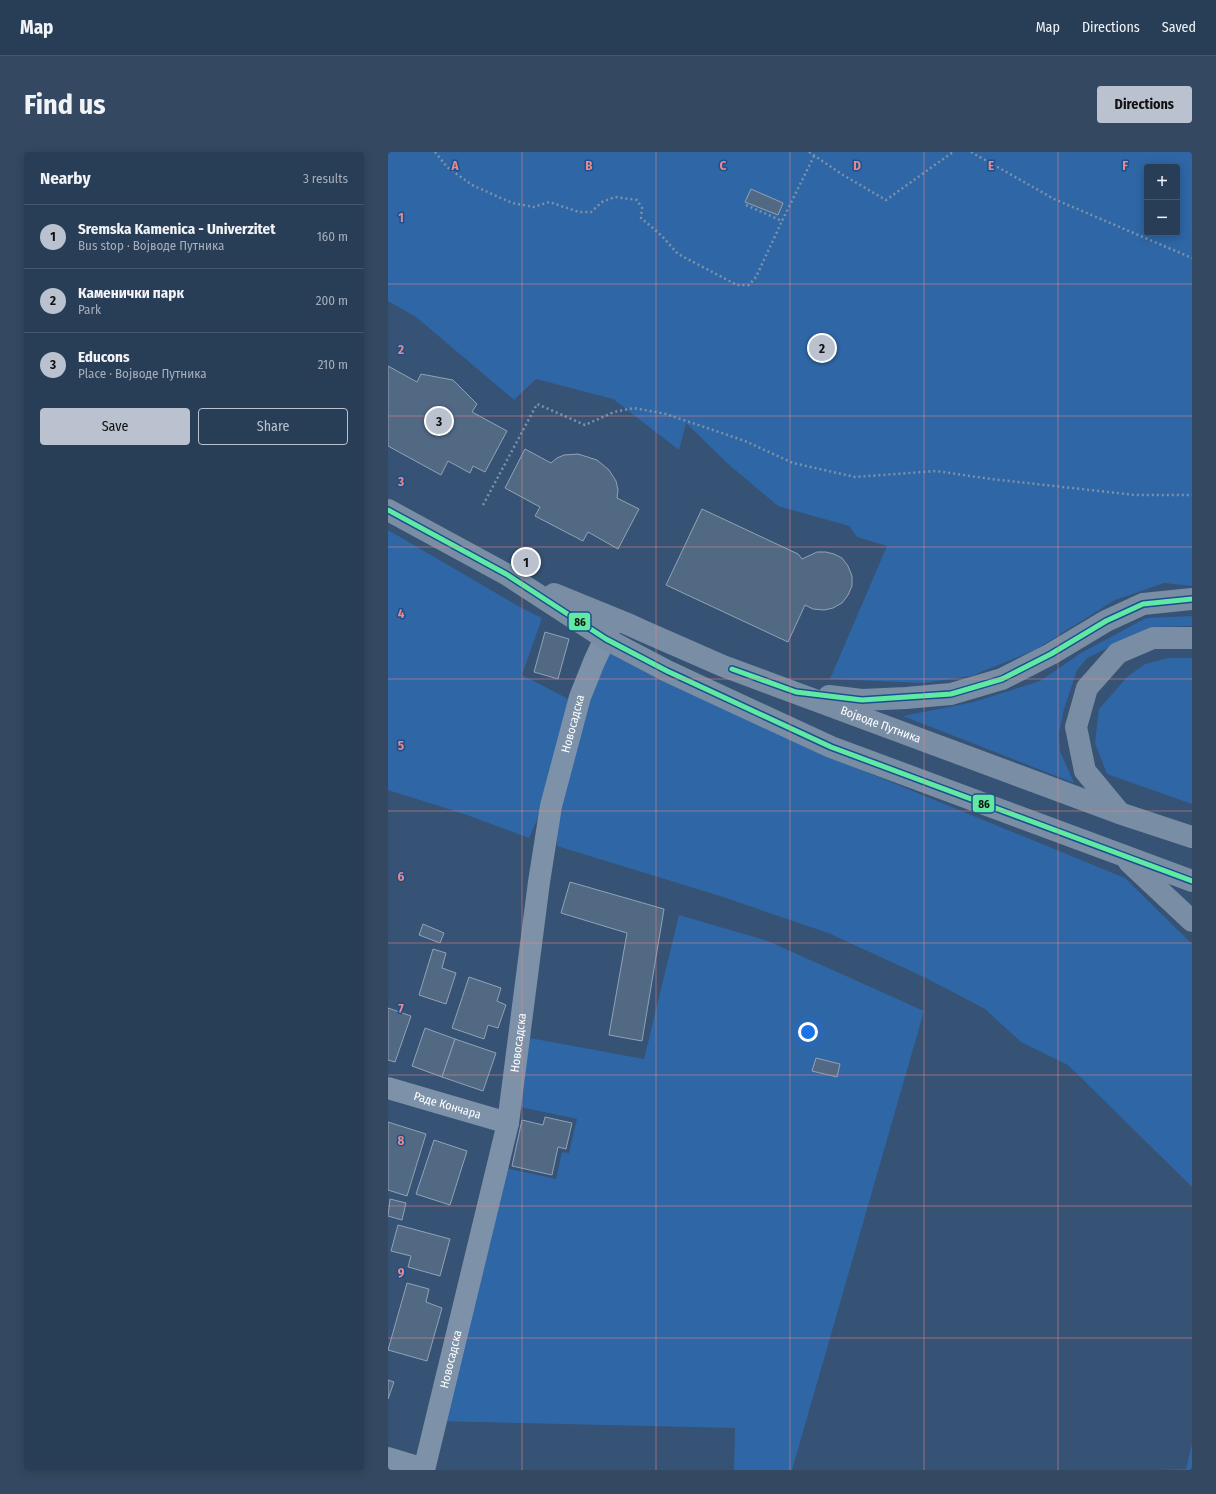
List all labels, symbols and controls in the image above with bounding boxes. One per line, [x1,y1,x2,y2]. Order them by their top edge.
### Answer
text: Map [20,16,53,39]
text: Map [1036,19,1060,36]
text: Directions [1082,19,1140,36]
text: Saved [1162,19,1196,36]
button: Directions [1097,86,1192,123]
text: Find us [24,88,106,121]
text: A [450,158,459,173]
text: B [585,158,593,173]
text: C [720,158,727,173]
text: D [853,158,861,173]
text: E [988,158,994,173]
text: F [1122,158,1128,173]
map controls [1144,164,1180,236]
button: + [1144,164,1180,200]
text: Nearby [40,168,91,189]
text: 3 results [303,171,348,186]
button: − [1144,200,1180,236]
text: 1 [398,210,404,225]
text: Sremska Kamenica - Univerzitet [78,220,275,238]
text: 1 [50,229,56,244]
text: 160 m [317,229,348,244]
text: Bus stop · Војводе Путника [78,238,224,253]
text: Каменички парк [78,284,184,302]
text: 2 [50,293,56,308]
text: 200 m [316,293,348,308]
text: Park [78,302,101,317]
pin: 2 [809,333,835,363]
text: 2 [397,342,404,357]
text: Educons [78,348,129,366]
text: 3 [50,357,56,372]
text: 210 m [318,357,348,372]
text: Place · Војводе Путника [78,366,207,381]
pin: 3 [426,406,452,436]
button: Save [40,408,190,445]
button: Share [198,408,348,445]
text: 3 [397,474,404,489]
pin: 1 [513,547,539,577]
text: 4 [398,606,405,621]
line badge: 86 [568,612,591,631]
text: 86 [574,616,586,629]
street label: Новосадска [558,693,587,754]
street label: Војводе Путника [839,703,923,746]
text: 5 [398,738,404,753]
line badge: 86 [972,794,995,813]
text: 86 [978,798,990,811]
text: 6 [398,869,405,884]
text: 7 [398,1001,404,1016]
street label: Новосадска [508,1012,529,1073]
your location [798,1022,818,1042]
street label: Раде Кончара [412,1089,483,1122]
text: 8 [398,1133,405,1148]
text: 9 [398,1265,405,1280]
street label: Новосадска [437,1329,465,1390]

